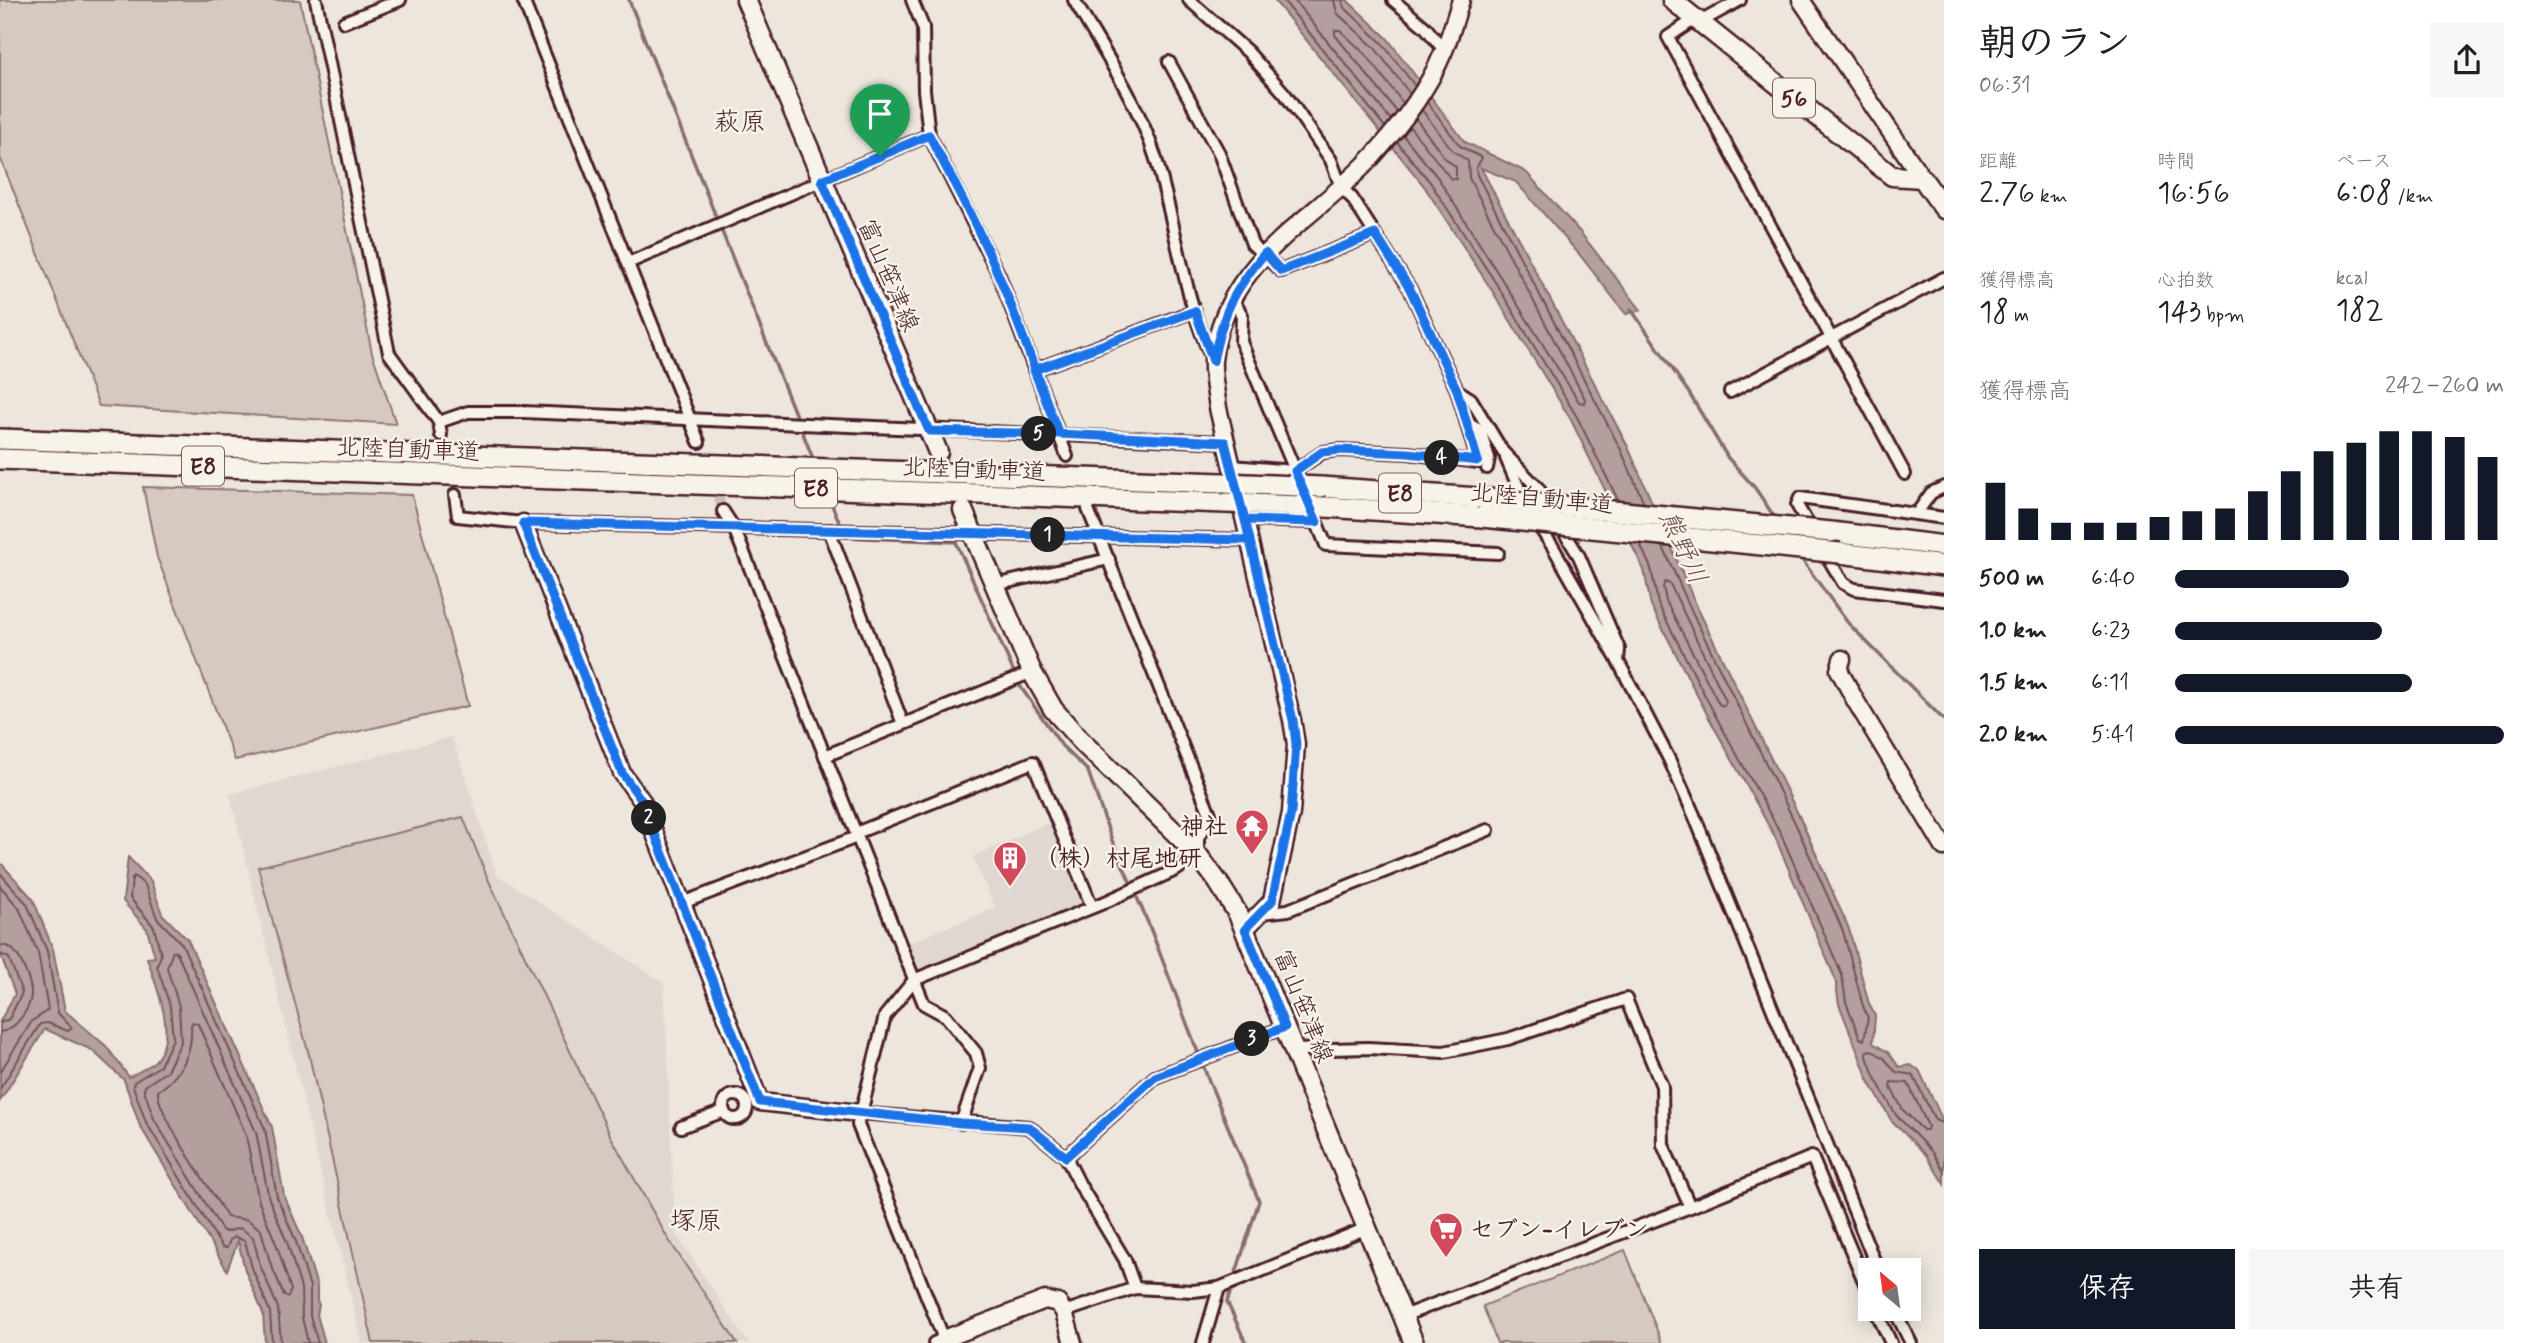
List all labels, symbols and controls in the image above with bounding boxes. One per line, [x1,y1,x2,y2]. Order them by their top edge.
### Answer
text: 朝のラン [1979,20,2131,69]
button: share [2430,23,2504,97]
text: 06:31 [1979,71,2031,101]
road number: 56 [1773,78,1815,118]
pin [850,84,910,156]
icon: arrive [861,95,899,133]
district label: 萩原 [714,106,766,140]
text: 距離 [1979,149,2017,174]
text: 時間 [2157,149,2195,174]
text: ペース [2336,149,2392,174]
text: 2.76 [1979,174,2035,213]
text: 16:56 [2157,174,2230,213]
text: 6:08 [2336,174,2392,213]
text: km [2035,184,2068,209]
text: /km [2392,184,2433,209]
street label: 富山笹津線 [850,214,925,337]
text: kcal [2336,266,2368,291]
text: 獲得標高 [1979,268,2055,293]
text: 心拍数 [2157,268,2214,293]
text: 182 [2336,291,2383,330]
text: 18 [1979,293,2009,332]
text: 143 [2157,293,2201,332]
text: m [2009,303,2029,328]
text: bpm [2201,303,2245,328]
text: 242–260 m [2385,371,2504,401]
text: 獲得標高 [1979,377,2071,407]
pin: 5 [1021,416,1056,452]
text: 5 [1033,421,1044,446]
street label: 北陸自動車道 [335,432,480,469]
pin: 4 [1424,440,1460,476]
text: 4 [1436,445,1447,470]
road number: E8 [182,446,224,486]
street label: 北陸自動車道 [901,452,1046,489]
road number: E8 [795,468,837,508]
road number: E8 [1379,474,1421,512]
street label: 北陸自動車道 [1469,478,1615,521]
water label: 熊野川 [1650,505,1714,590]
pin: 1 [1030,518,1066,552]
text: 1 [1043,522,1052,547]
text: 500 m [1979,564,2044,594]
text: 6:40 [2091,564,2135,594]
text: 1.0 km [1979,616,2047,646]
text: 6:23 [2091,616,2130,646]
text: 1.5 km [1979,668,2048,698]
text: 6:11 [2091,668,2129,698]
text: 2.0 km [1979,720,2048,750]
text: 5:41 [2091,720,2134,750]
pin: 2 [632,800,666,836]
text: 2 [644,805,653,830]
temple icon: 神社 [1233,807,1271,856]
place label: 神社 [1180,812,1228,843]
building icon: （株）村尾地研 [991,839,1029,888]
place label: （株）村尾地研 [1034,844,1202,875]
street label: 富山笹津線 [1266,945,1339,1068]
pin: 3 [1234,1021,1270,1056]
text: 3 [1247,1026,1256,1051]
district label: 塚原 [670,1205,722,1239]
supermarket icon: セブン-イレブン [1427,1210,1465,1259]
place label: セブン-イレブン [1470,1215,1649,1246]
button: 保存 [1979,1249,2235,1329]
button: 共有 [2249,1249,2504,1329]
north arrow [1858,1258,1922,1321]
map controls [1858,1258,1921,1321]

